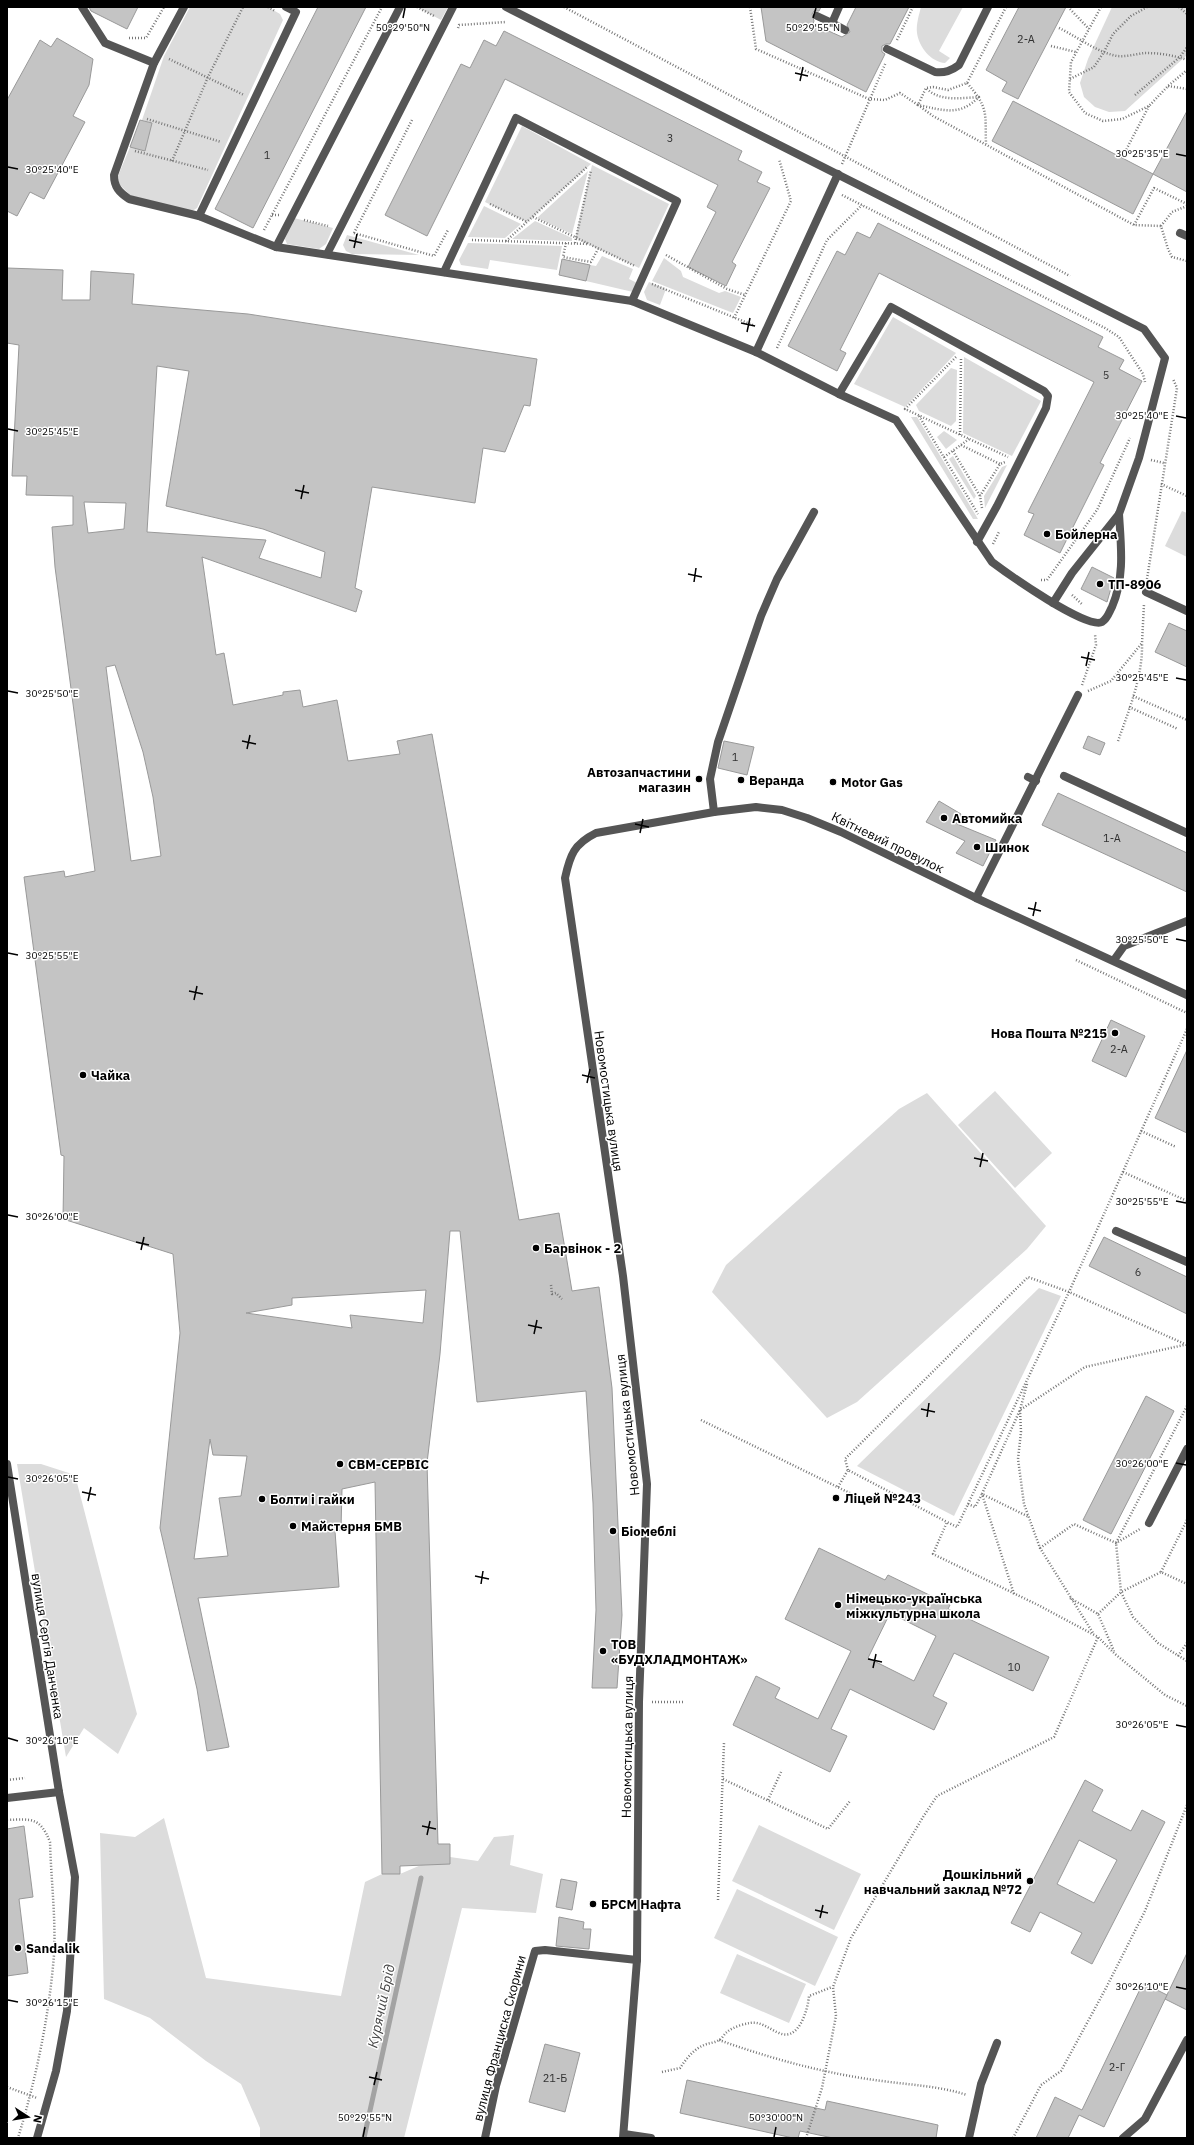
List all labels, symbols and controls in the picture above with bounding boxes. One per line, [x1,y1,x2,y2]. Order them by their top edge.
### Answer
text: 50°29'50"N [376,21,430,34]
text: 50°29'55"N [786,21,840,34]
house number: 2-А [1017,32,1035,46]
house number: 3 [667,131,673,145]
text: 30°25'35"E [1115,147,1169,160]
house number: 1 [264,148,271,162]
text: 30°25'40"E [25,163,79,176]
house number: 5 [1103,368,1109,382]
text: 30°25'40"E [1115,409,1169,422]
text: 30°25'45"E [25,425,79,438]
place label: Бойлерна [1055,526,1117,543]
marker: Бойлерна [1042,529,1052,539]
place label: ТП-8906 [1108,576,1161,593]
marker: ТП-8906 [1095,579,1105,589]
text: 30°25'45"E [1115,671,1169,684]
text: 30°25'50"E [25,687,79,700]
house number: 1 [732,750,739,764]
place label: Автозапчастини магазин [587,764,691,796]
place label: Веранда [749,772,804,789]
marker: Автозапчастини магазин [694,774,704,784]
place label: Motor Gas [841,774,903,791]
marker: Веранда [736,775,746,785]
marker: Motor Gas [828,777,838,787]
street label: Квітневий провулок [829,808,947,877]
place label: Автомийка [952,810,1022,827]
marker: Автомийка [939,813,949,823]
house number: 1-А [1103,831,1121,845]
place label: Шинок [985,839,1030,856]
marker: Шинок [972,842,982,852]
text: 30°25'50"E [1115,933,1169,946]
text: 30°25'55"E [25,949,79,962]
place label: Нова Пошта №215 [991,1025,1107,1042]
marker: Нова Пошта №215 [1110,1028,1120,1038]
street label: Новомостицька вулиця [590,1029,627,1173]
house number: 2-А [1110,1042,1128,1056]
place label: Чайка [91,1067,130,1084]
marker: Чайка [78,1070,88,1080]
text: 30°25'55"E [1115,1195,1169,1208]
text: 30°26'00"E [25,1210,79,1223]
place label: Барвінок - 2 [544,1240,621,1257]
marker: Барвінок - 2 [531,1243,541,1253]
house number: 6 [1135,1265,1141,1279]
street label: Новомостицька вулиця [612,1353,643,1497]
place label: СВМ-СЕРВІС [348,1456,429,1473]
text: 30°26'00"E [1115,1457,1169,1470]
marker: СВМ-СЕРВІС [335,1459,345,1469]
text: 30°26'05"E [25,1472,79,1485]
place label: Ліцей №243 [844,1490,921,1507]
place label: Болти і гайки [270,1491,355,1508]
marker: Ліцей №243 [831,1493,841,1503]
marker: Болти і гайки [257,1494,267,1504]
place label: Майстерня БМВ [301,1518,402,1535]
marker: Майстерня БМВ [288,1521,298,1531]
place label: Біомеблі [621,1523,676,1540]
marker: Біомеблі [608,1526,618,1536]
street label: вулиця Сергія Данченка [28,1572,67,1720]
place label: Німецько-українська міжкультурна школа [846,1590,982,1622]
marker: Німецько-українська міжкультурна школа [833,1600,843,1610]
place label: ТОВ «БУДХЛАДМОНТАЖ» [611,1636,747,1668]
marker: ТОВ «БУДХЛАДМОНТАЖ» [598,1646,608,1656]
house number: 10 [1007,1660,1021,1674]
street label: Новомостицька вулиця [618,1676,637,1818]
text: 30°26'05"E [1115,1718,1169,1731]
text: 30°26'10"E [25,1734,79,1747]
place label: Дошкільний навчальний заклад №72 [864,1866,1022,1898]
marker: Дошкільний навчальний заклад №72 [1025,1876,1035,1886]
place label: БРСМ Нафта [601,1896,681,1913]
marker: БРСМ Нафта [588,1899,598,1909]
place label: Sandalik [26,1940,80,1957]
marker: Sandalik [13,1943,23,1953]
street label: вулиця Франциска Скорини [469,1953,530,2123]
water label: Курячий Брід [363,1962,399,2050]
text: 30°26'10"E [1115,1980,1169,1993]
text: 30°26'15"E [25,1996,79,2009]
house number: 2-Г [1109,2060,1126,2074]
house number: 21-Б [543,2071,567,2085]
north arrow [8,2097,48,2137]
text: 50°29'55"N [338,2111,392,2124]
text: 50°30'00"N [749,2111,803,2124]
text: N [30,2114,45,2124]

